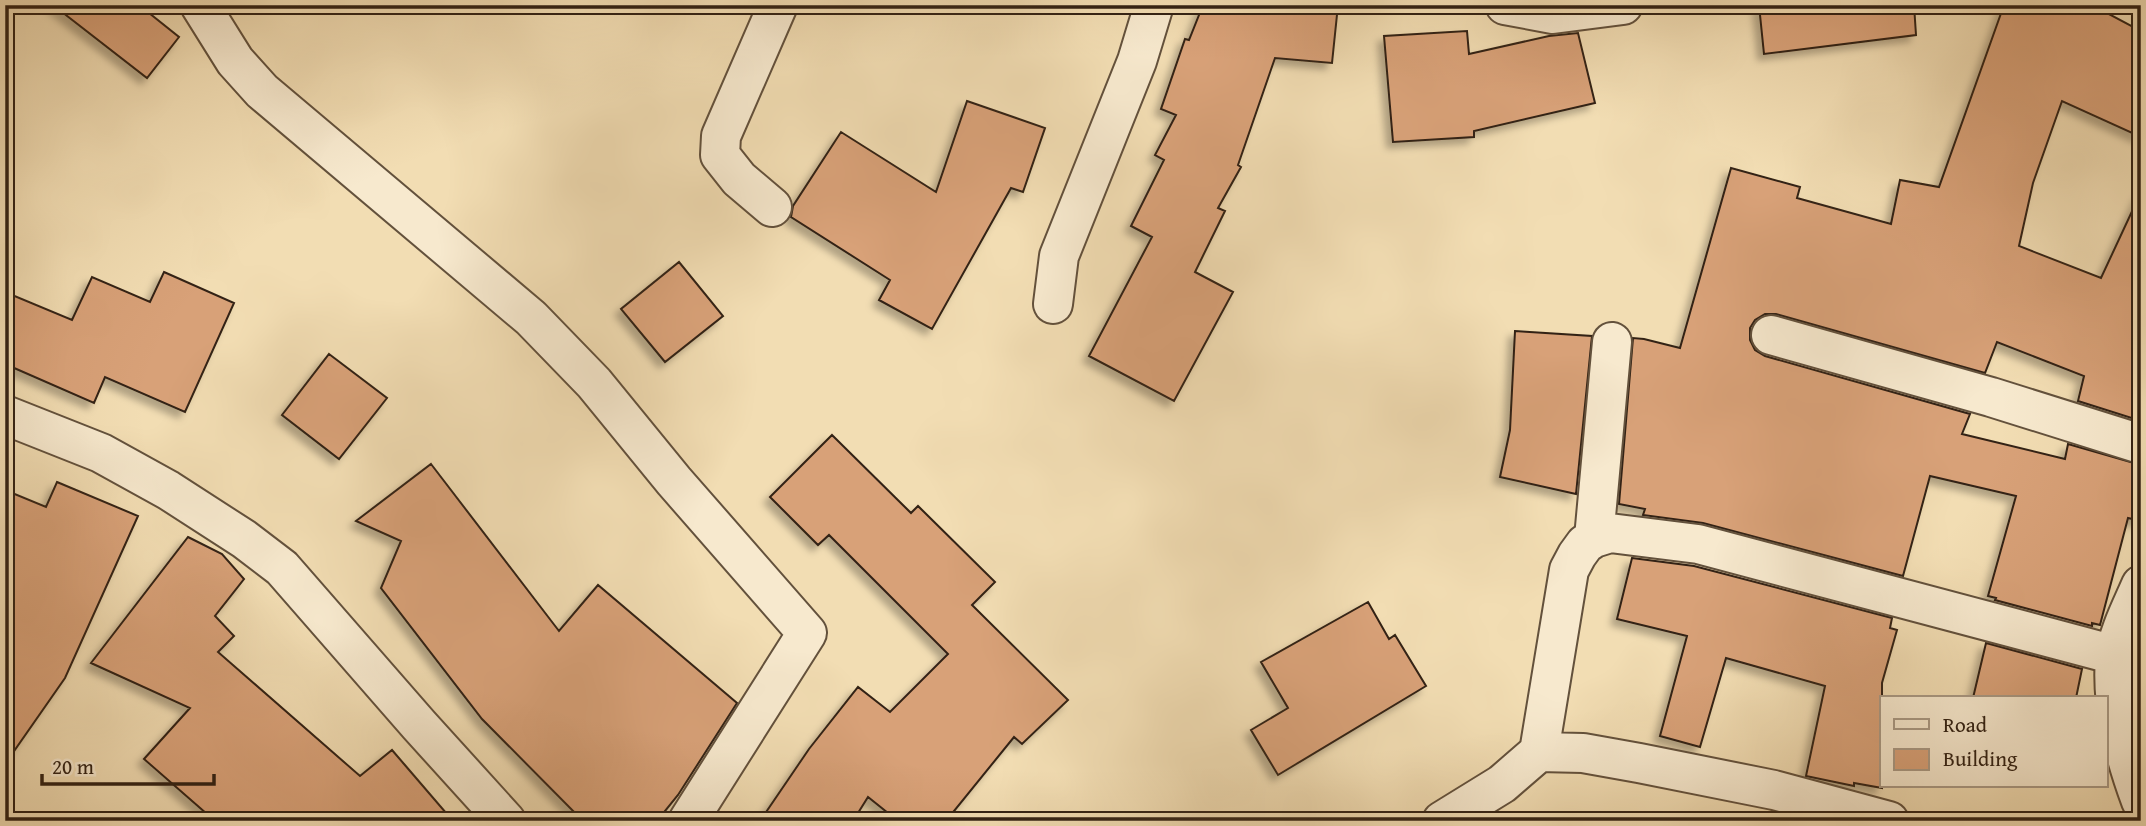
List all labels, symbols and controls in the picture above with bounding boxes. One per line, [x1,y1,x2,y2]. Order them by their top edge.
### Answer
legend [1880,696,2108,788]
text: Road [1943,709,1988,740]
scale bar [42,742,214,786]
text: Building [1943,743,2018,774]
text: 20 m [52,751,94,782]

